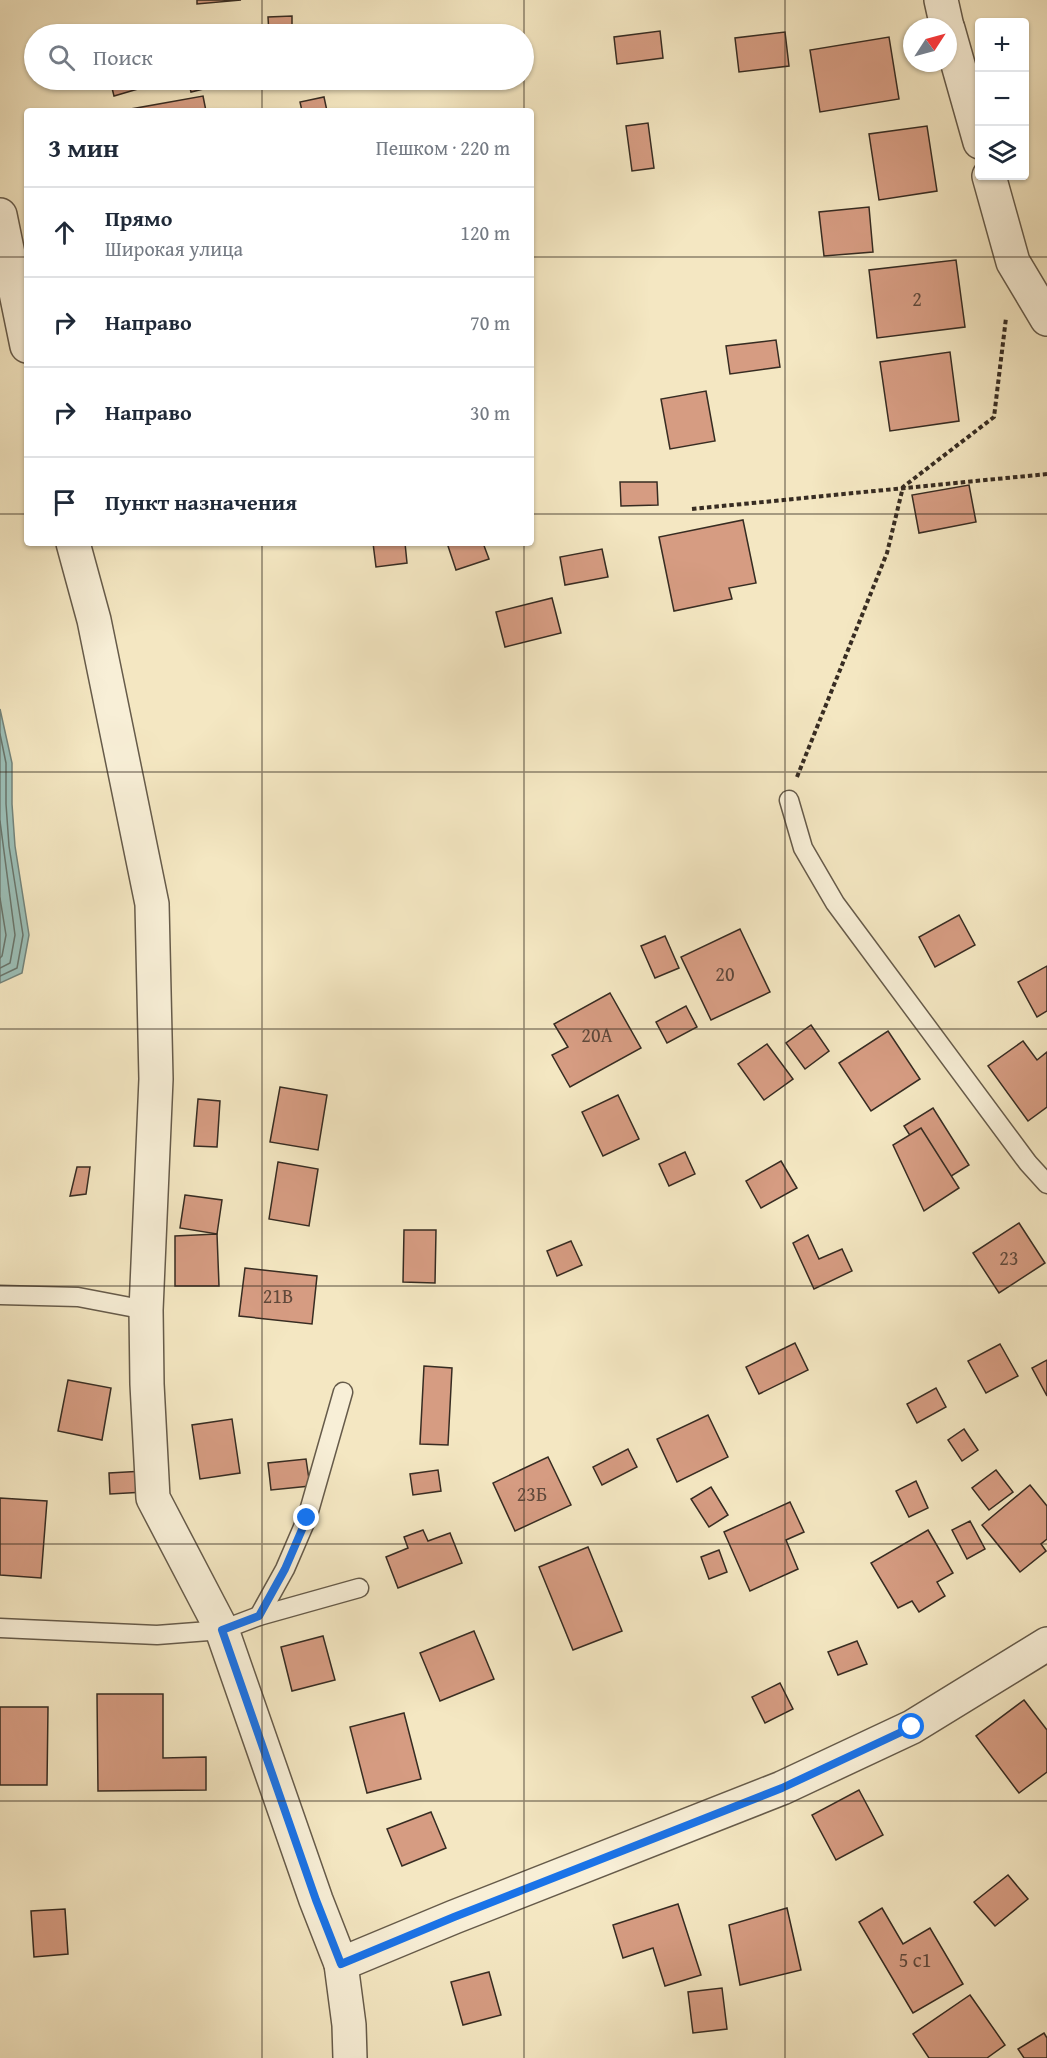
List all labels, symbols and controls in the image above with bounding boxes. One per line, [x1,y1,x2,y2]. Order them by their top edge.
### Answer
north arrow [903,18,957,72]
map controls [975,18,1029,180]
button: + [975,18,1029,72]
search box [24,24,534,90]
icon: search [45,41,78,74]
text: Поиск [93,41,153,73]
button: − [975,72,1029,126]
button: layers [975,126,1029,180]
text: 3 мин [48,128,119,167]
text: Пешком · 220 m [376,133,510,162]
text: Прямо [105,202,172,234]
icon: ahead [48,216,81,249]
text: 120 m [460,218,510,247]
text: Широкая улица [105,234,243,263]
house number: 2 [912,284,922,313]
icon: right [48,306,81,339]
text: Направо [105,306,192,338]
text: 70 m [470,308,510,337]
icon: right [48,396,81,429]
text: Направо [105,396,192,428]
text: 30 m [470,398,510,427]
icon: arrive [48,486,81,519]
text: Пункт назначения [105,486,297,518]
house number: 20 [715,959,735,988]
house number: 20А [581,1020,613,1049]
house number: 23 [999,1243,1019,1272]
house number: 21В [263,1281,293,1310]
house number: 23Б [517,1479,547,1508]
route end [293,1504,319,1530]
route start [898,1713,924,1739]
house number: 5 с1 [899,1945,931,1974]

